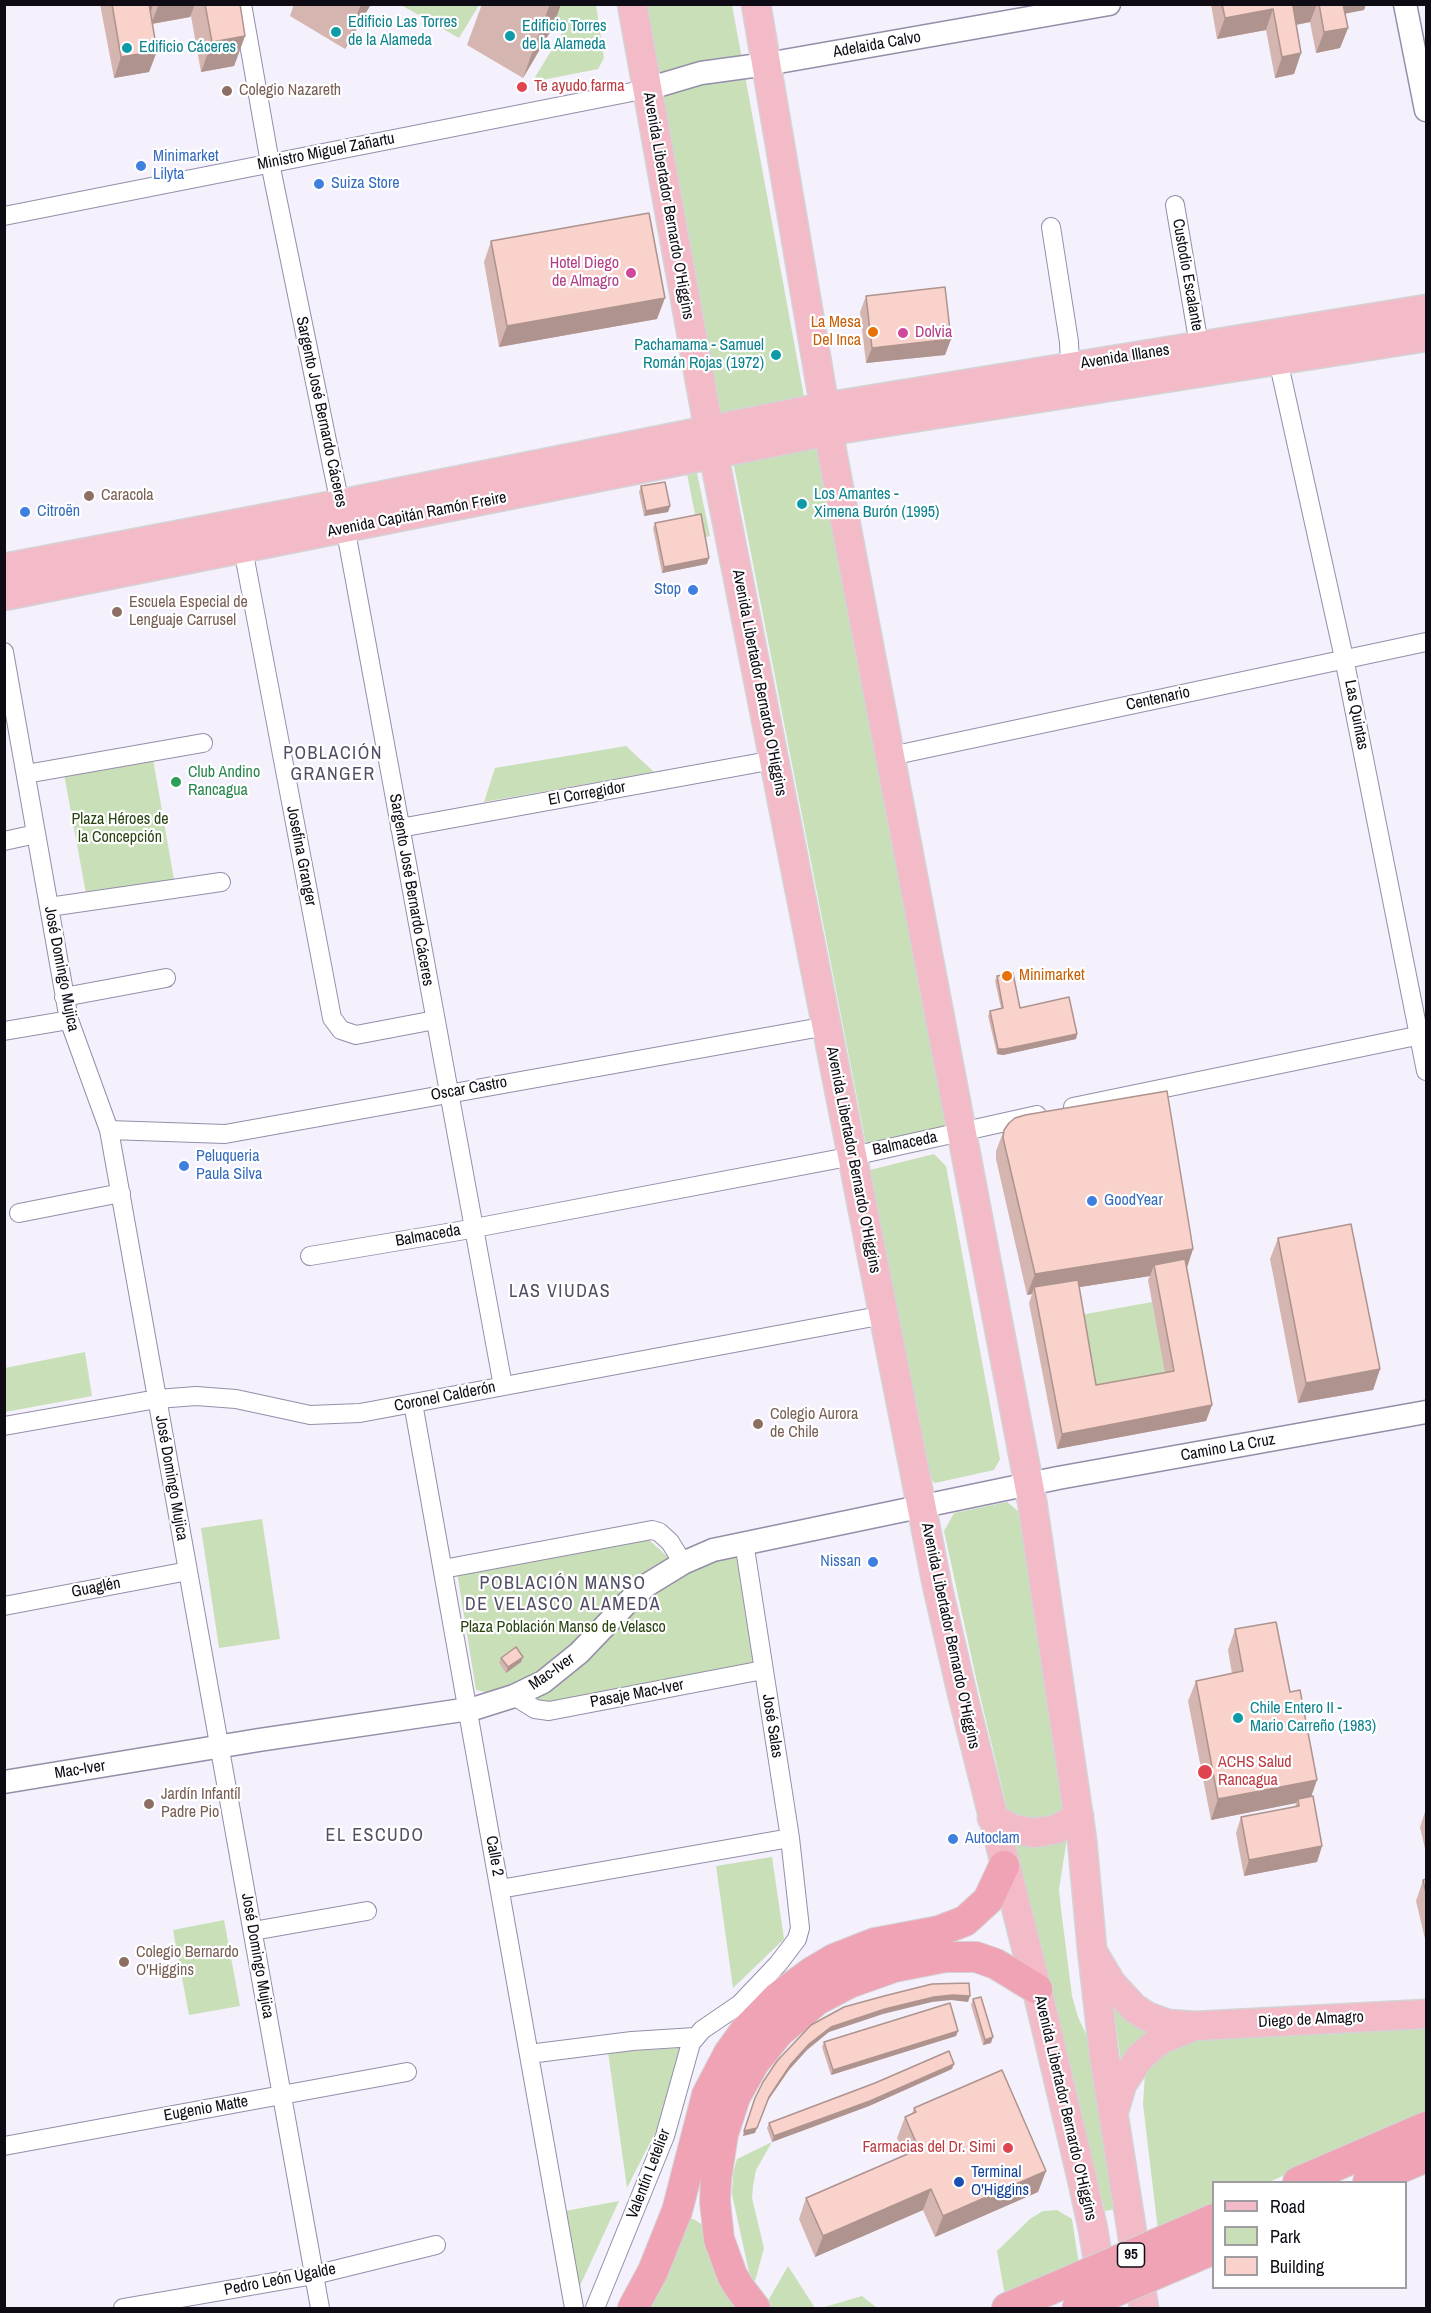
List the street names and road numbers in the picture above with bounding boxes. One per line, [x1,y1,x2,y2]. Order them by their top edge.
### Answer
street label: Adelaida Calvo [832,28,922,62]
street label: Avenida Libertador Bernardo O'Higgins [639,91,697,321]
street label: Ministro Miguel Zañartu [256,129,396,175]
street label: Custodio Escalante [1168,217,1206,333]
street label: Sargento José Bernardo Cáceres [291,315,351,509]
street label: Avenida Illanes [1079,341,1171,373]
street label: Avenida Capitán Ramón Freire [326,488,508,542]
street label: Avenida Libertador Bernardo O'Higgins [728,568,790,798]
street label: Las Quintas [1340,678,1372,752]
street label: Centenario [1124,683,1192,715]
street label: El Corregidor [547,778,627,810]
street label: Sargento José Bernardo Cáceres [385,792,437,988]
street label: Josefina Granger [282,804,320,908]
street label: José Domingo Mujica [39,905,83,1033]
street label: Avenida Libertador Bernardo O'Higgins [822,1045,884,1275]
street label: Oscar Castro [429,1073,509,1105]
street label: Balmaceda [871,1128,939,1160]
street label: Balmaceda [394,1221,462,1251]
street label: Coronel Calderón [393,1378,497,1416]
street label: José Domingo Mujica [151,1414,191,1542]
street label: Camino La Cruz [1179,1430,1277,1466]
street label: Avenida Libertador Bernardo O'Higgins [917,1521,983,1751]
street label: Guaglén [70,1574,122,1602]
street label: Mac-Iver [526,1650,578,1694]
street label: Pasaje Mac-Iver [589,1676,685,1712]
street label: José Salas [757,1693,787,1759]
street label: Mac-Iver [53,1757,107,1783]
street label: Calle 2 [481,1834,507,1878]
street label: José Domingo Mujica [237,1892,277,2020]
street label: Avenida Libertador Bernardo O'Higgins [1030,1994,1100,2222]
street label: Diego de Almagro [1258,2008,1364,2032]
street label: Eugenio Matte [162,2092,250,2126]
street label: Valentín Letelier [623,2126,675,2222]
road number: 95 [1118,2243,1144,2267]
street label: Pedro León Ugalde [223,2260,337,2300]

